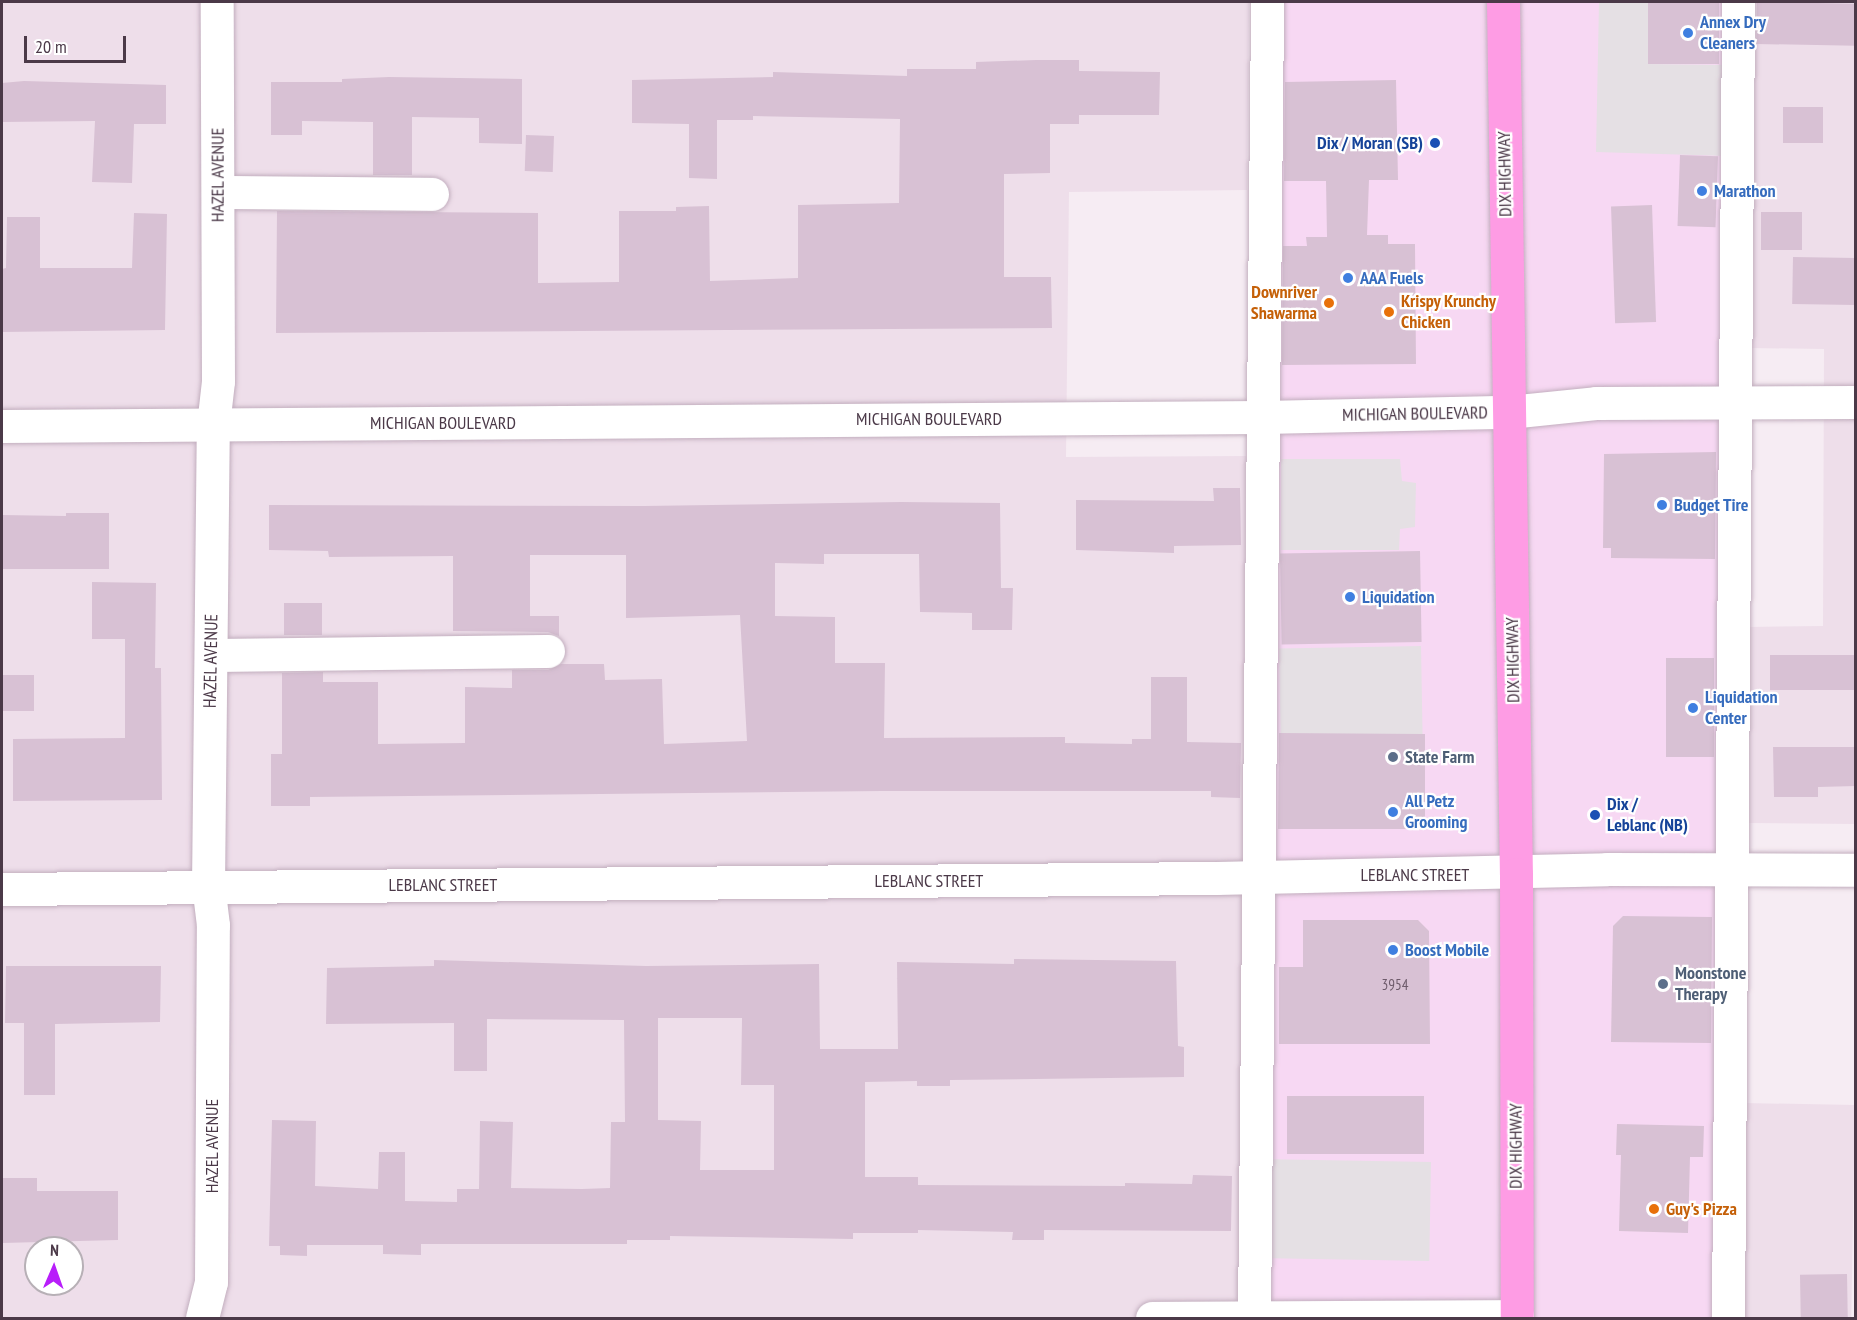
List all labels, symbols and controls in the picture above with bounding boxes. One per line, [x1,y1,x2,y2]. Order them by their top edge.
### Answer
place label: Annex Dry Cleaners [1700,12,1766,54]
scale bar [27,24,129,62]
marker: Annex Dry Cleaners [1681,26,1695,40]
text: 20 m [35,35,67,58]
street label: HAZEL AVENUE [207,127,229,223]
street label: DIX HIGHWAY [1493,131,1517,217]
place label: Dix / Moran (SB) [1317,132,1423,154]
marker: Dix / Moran (SB) [1428,136,1442,150]
place label: Marathon [1714,180,1776,202]
marker: Marathon [1695,184,1709,198]
place label: AAA Fuels [1360,267,1424,289]
marker: AAA Fuels [1341,271,1355,285]
place label: Downriver Shawarma [1251,282,1317,324]
place label: Krispy Krunchy Chicken [1401,291,1497,334]
marker: Downriver Shawarma [1322,296,1336,310]
marker: Krispy Krunchy Chicken [1382,305,1396,319]
street label: MICHIGAN BOULEVARD [1342,402,1488,426]
street label: MICHIGAN BOULEVARD [856,408,1002,430]
street label: MICHIGAN BOULEVARD [370,412,516,434]
place label: Budget Tire [1674,494,1749,516]
marker: Budget Tire [1655,498,1669,512]
place label: Liquidation [1362,586,1435,608]
marker: Liquidation [1343,590,1357,604]
street label: HAZEL AVENUE [199,613,223,709]
street label: DIX HIGHWAY [1501,617,1525,703]
place label: Liquidation Center [1705,687,1778,730]
marker: Liquidation Center [1686,701,1700,715]
place label: State Farm [1405,746,1474,768]
marker: State Farm [1386,750,1400,764]
place label: All Petz Grooming [1405,791,1467,834]
place label: Dix / Leblanc (NB) [1607,794,1688,836]
marker: All Petz Grooming [1386,805,1400,819]
marker: Dix / Leblanc (NB) [1588,808,1602,822]
street label: LEBLANC STREET [1360,864,1470,886]
street label: LEBLANC STREET [874,870,984,892]
street label: LEBLANC STREET [388,874,498,896]
place label: Boost Mobile [1405,939,1489,961]
marker: Boost Mobile [1386,943,1400,957]
place label: Moonstone Therapy [1675,963,1746,1006]
house number: 3954 [1382,976,1408,994]
marker: Moonstone Therapy [1656,977,1670,991]
street label: HAZEL AVENUE [201,1098,223,1194]
street label: DIX HIGHWAY [1505,1103,1527,1189]
place label: Guy's Pizza [1666,1198,1737,1220]
marker: Guy's Pizza [1647,1202,1661,1216]
north arrow [24,1236,84,1296]
text: N [50,1240,59,1260]

